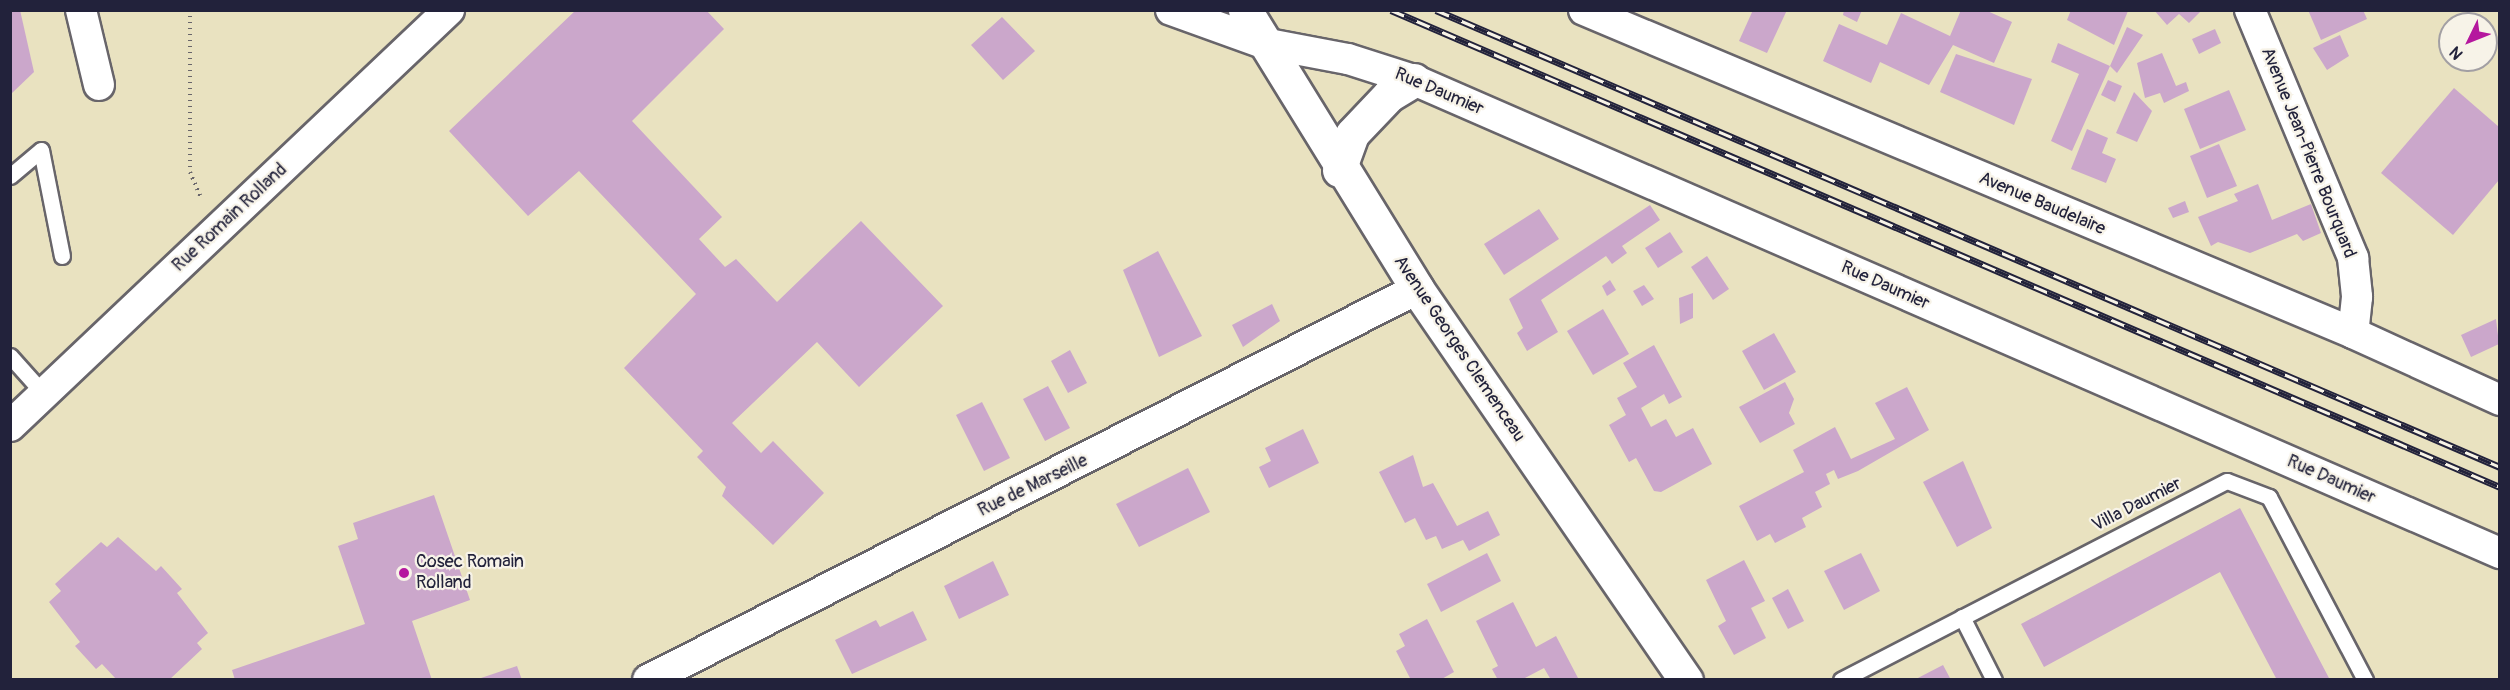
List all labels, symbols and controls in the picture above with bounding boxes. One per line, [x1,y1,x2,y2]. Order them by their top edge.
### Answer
north arrow [2438,12,2498,72]
text: N [2445,42,2467,64]
street label: Avenue Jean-Pierre Bourquard [2256,44,2360,262]
street label: Rue Daumier [1391,64,1487,120]
street label: Rue Romain Rolland [168,159,292,277]
street label: Avenue Baudelaire [1976,168,2108,240]
street label: Avenue Georges Clemenceau [1389,252,1529,446]
street label: Rue Daumier [1837,257,1933,315]
street label: Rue de Marseille [975,450,1091,522]
street label: Rue Daumier [2283,451,2379,509]
street label: Villa Daumier [2089,473,2185,537]
place label: Cosec Romain Rolland [416,552,524,594]
marker: Cosec Romain Rolland [397,566,411,580]

